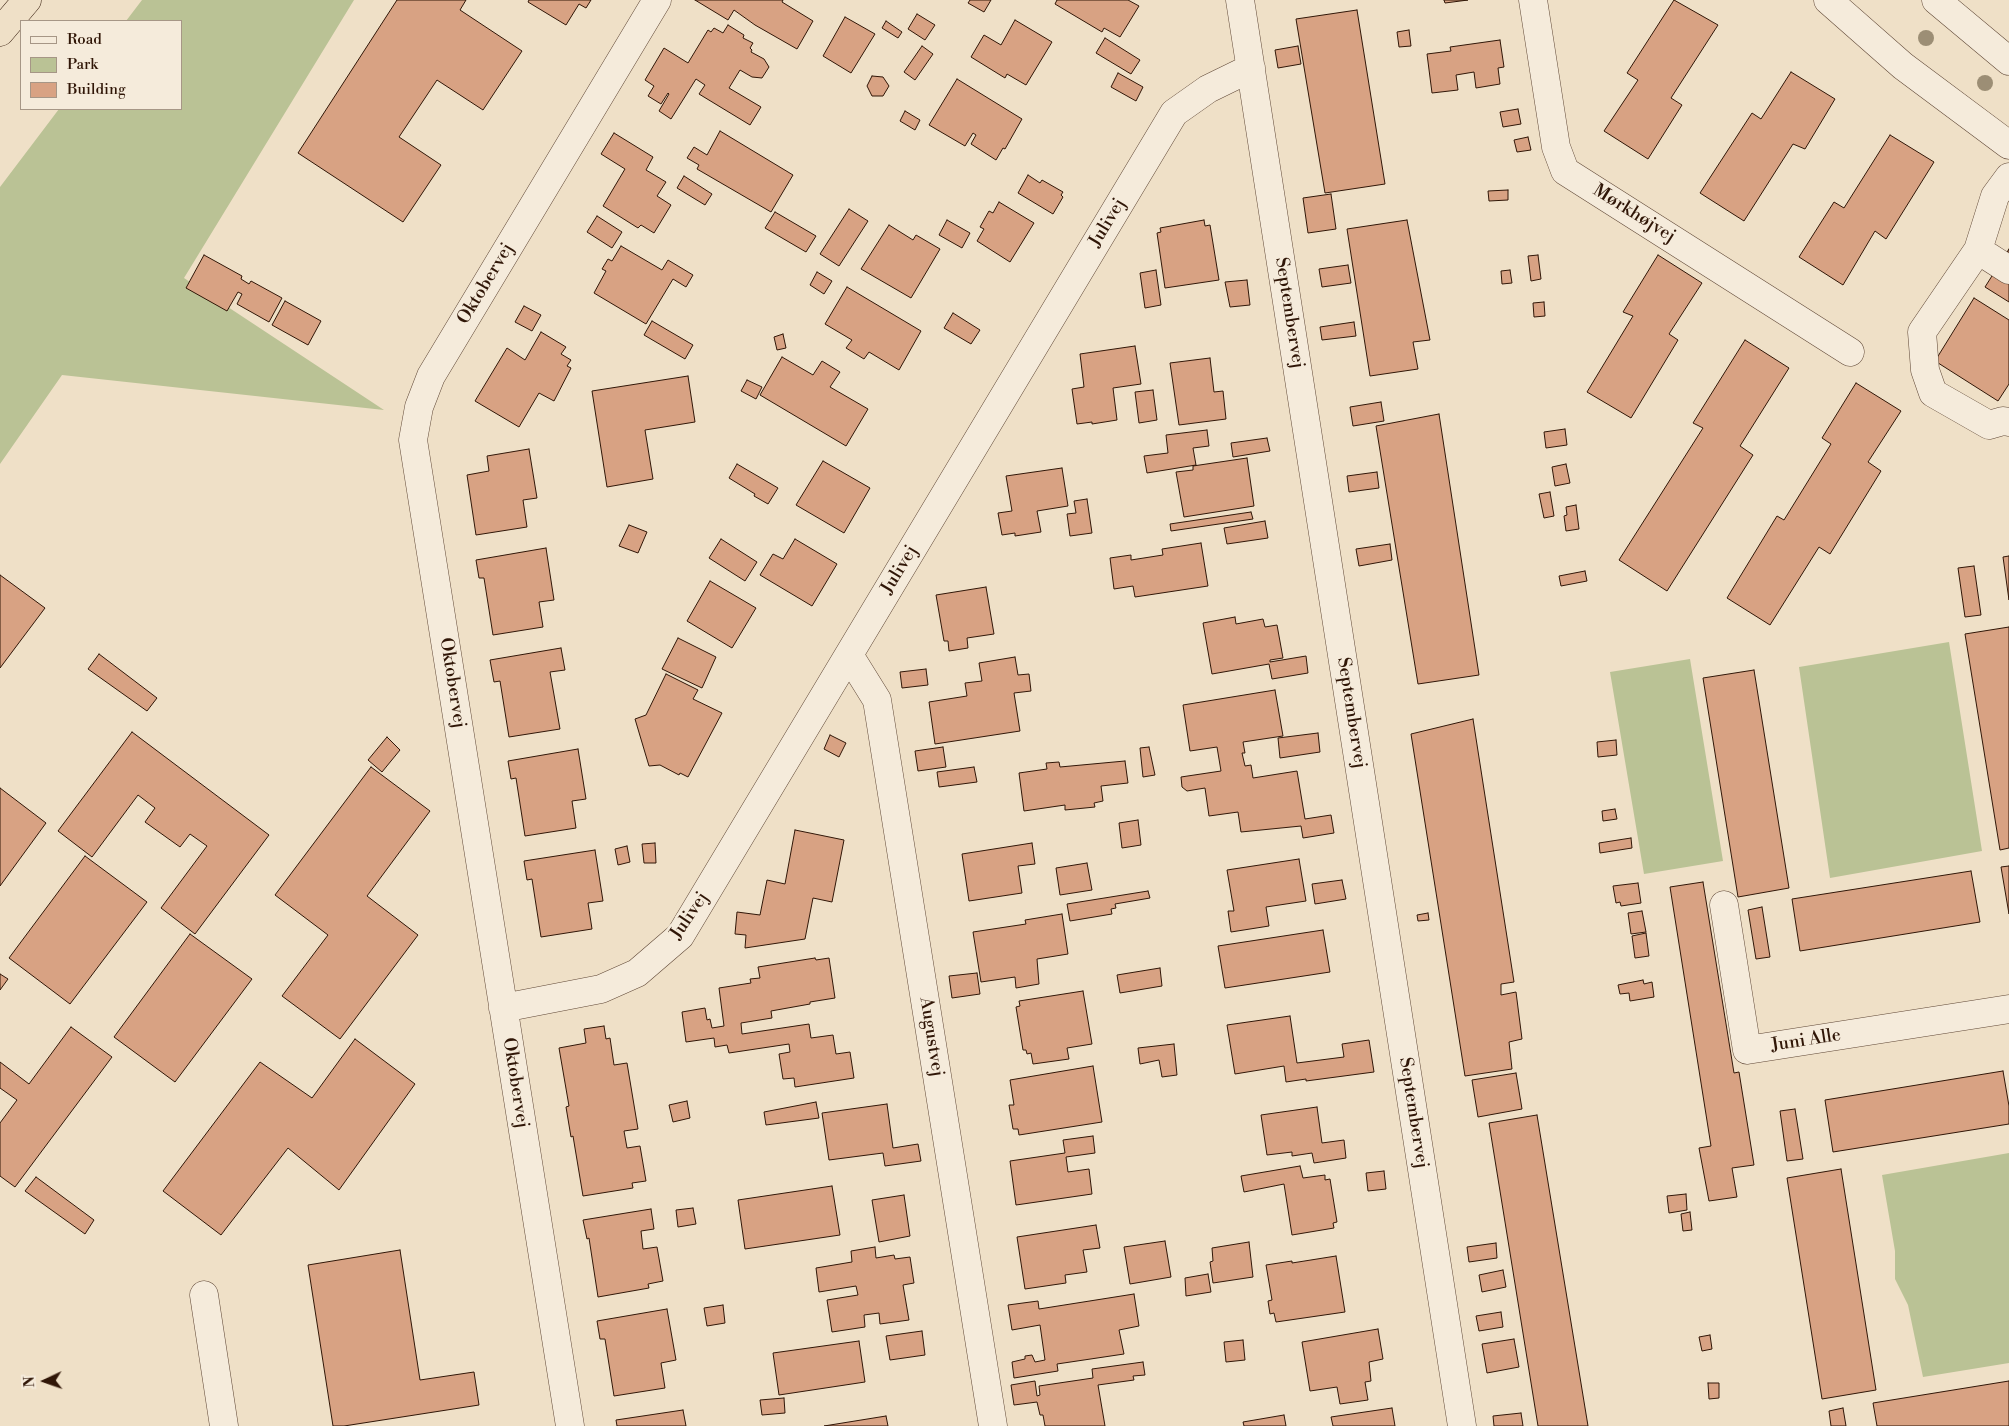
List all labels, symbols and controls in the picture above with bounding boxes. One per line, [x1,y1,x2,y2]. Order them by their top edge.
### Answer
legend [20,20,182,110]
text: Road [67,30,102,49]
text: Park [67,55,98,74]
text: Building [67,80,126,99]
street label: Mørkhøjvej [1589,180,1679,248]
street label: Julivej [1085,195,1131,251]
street label: Oktobervej [453,239,519,329]
street label: Septembervej [1270,256,1308,370]
street label: Julivej [877,542,923,598]
street label: Oktobervej [434,636,470,730]
street label: Septembervej [1332,656,1370,770]
street label: Julivej [666,888,714,944]
street label: Augustvej [914,996,948,1078]
street label: Juni Alle [1770,1025,1842,1057]
street label: Oktobervej [497,1036,533,1130]
street label: Septembervej [1394,1056,1432,1170]
north arrow [20,1356,70,1406]
text: N [21,1376,39,1388]

